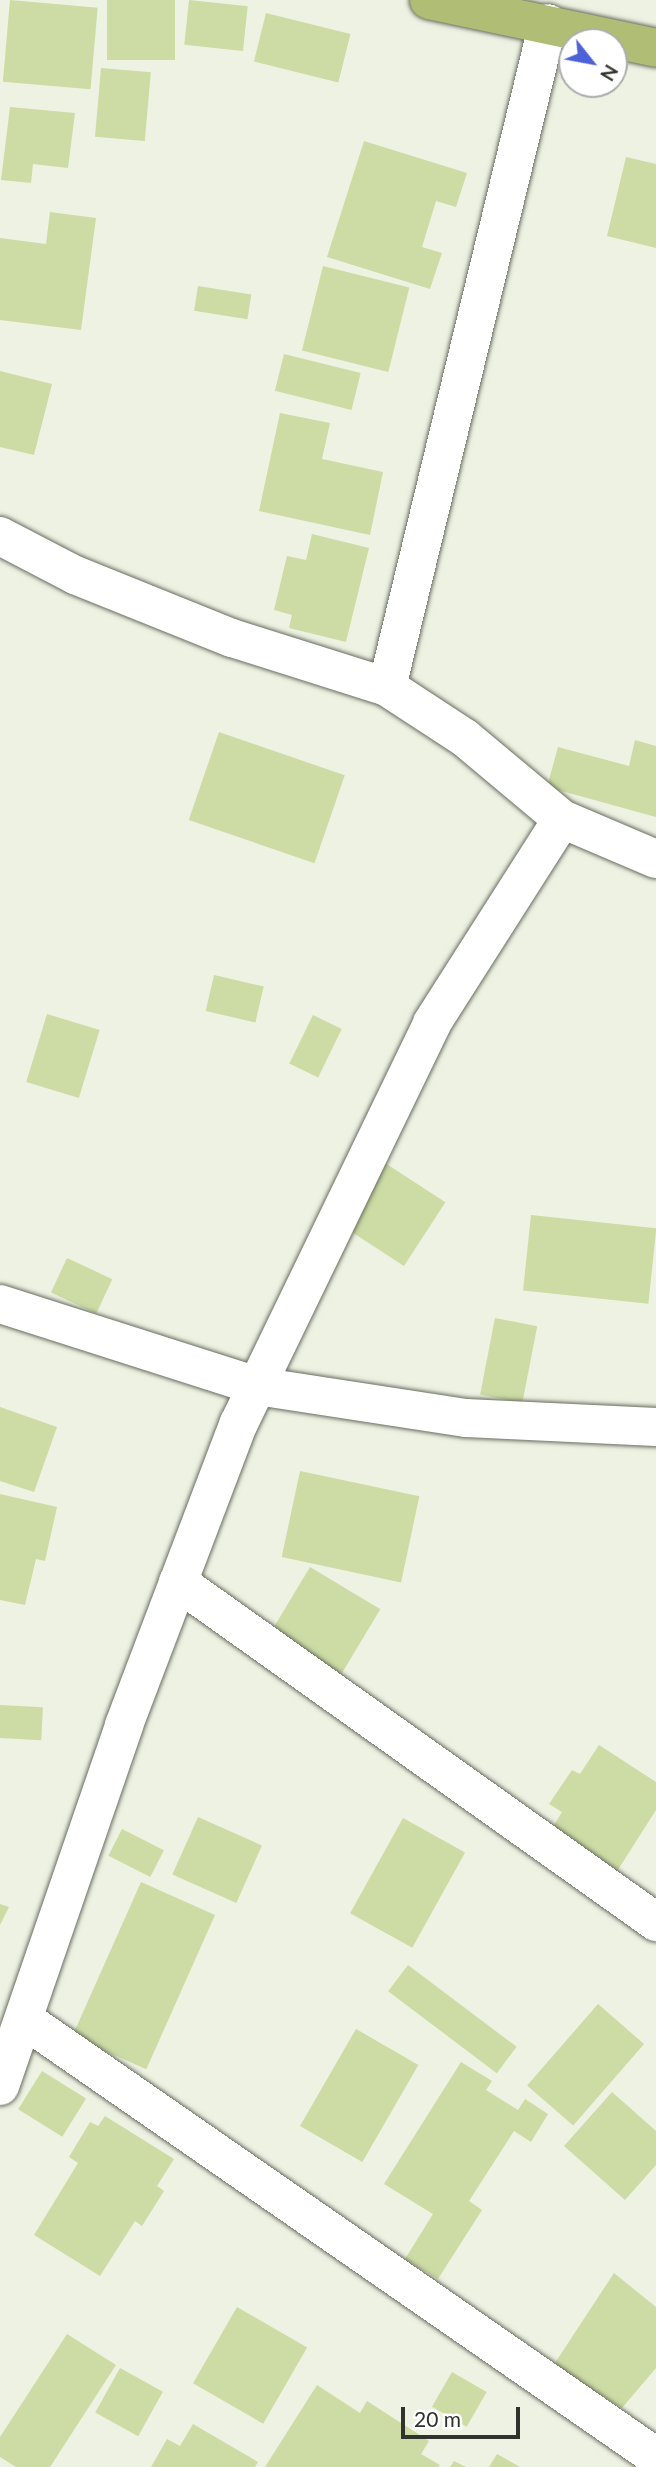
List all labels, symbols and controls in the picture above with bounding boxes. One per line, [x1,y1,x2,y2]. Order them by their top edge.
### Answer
north arrow [558,28,628,98]
text: N [596,61,623,85]
scale bar [404,2394,523,2438]
text: 20 m [414,2406,461,2431]

